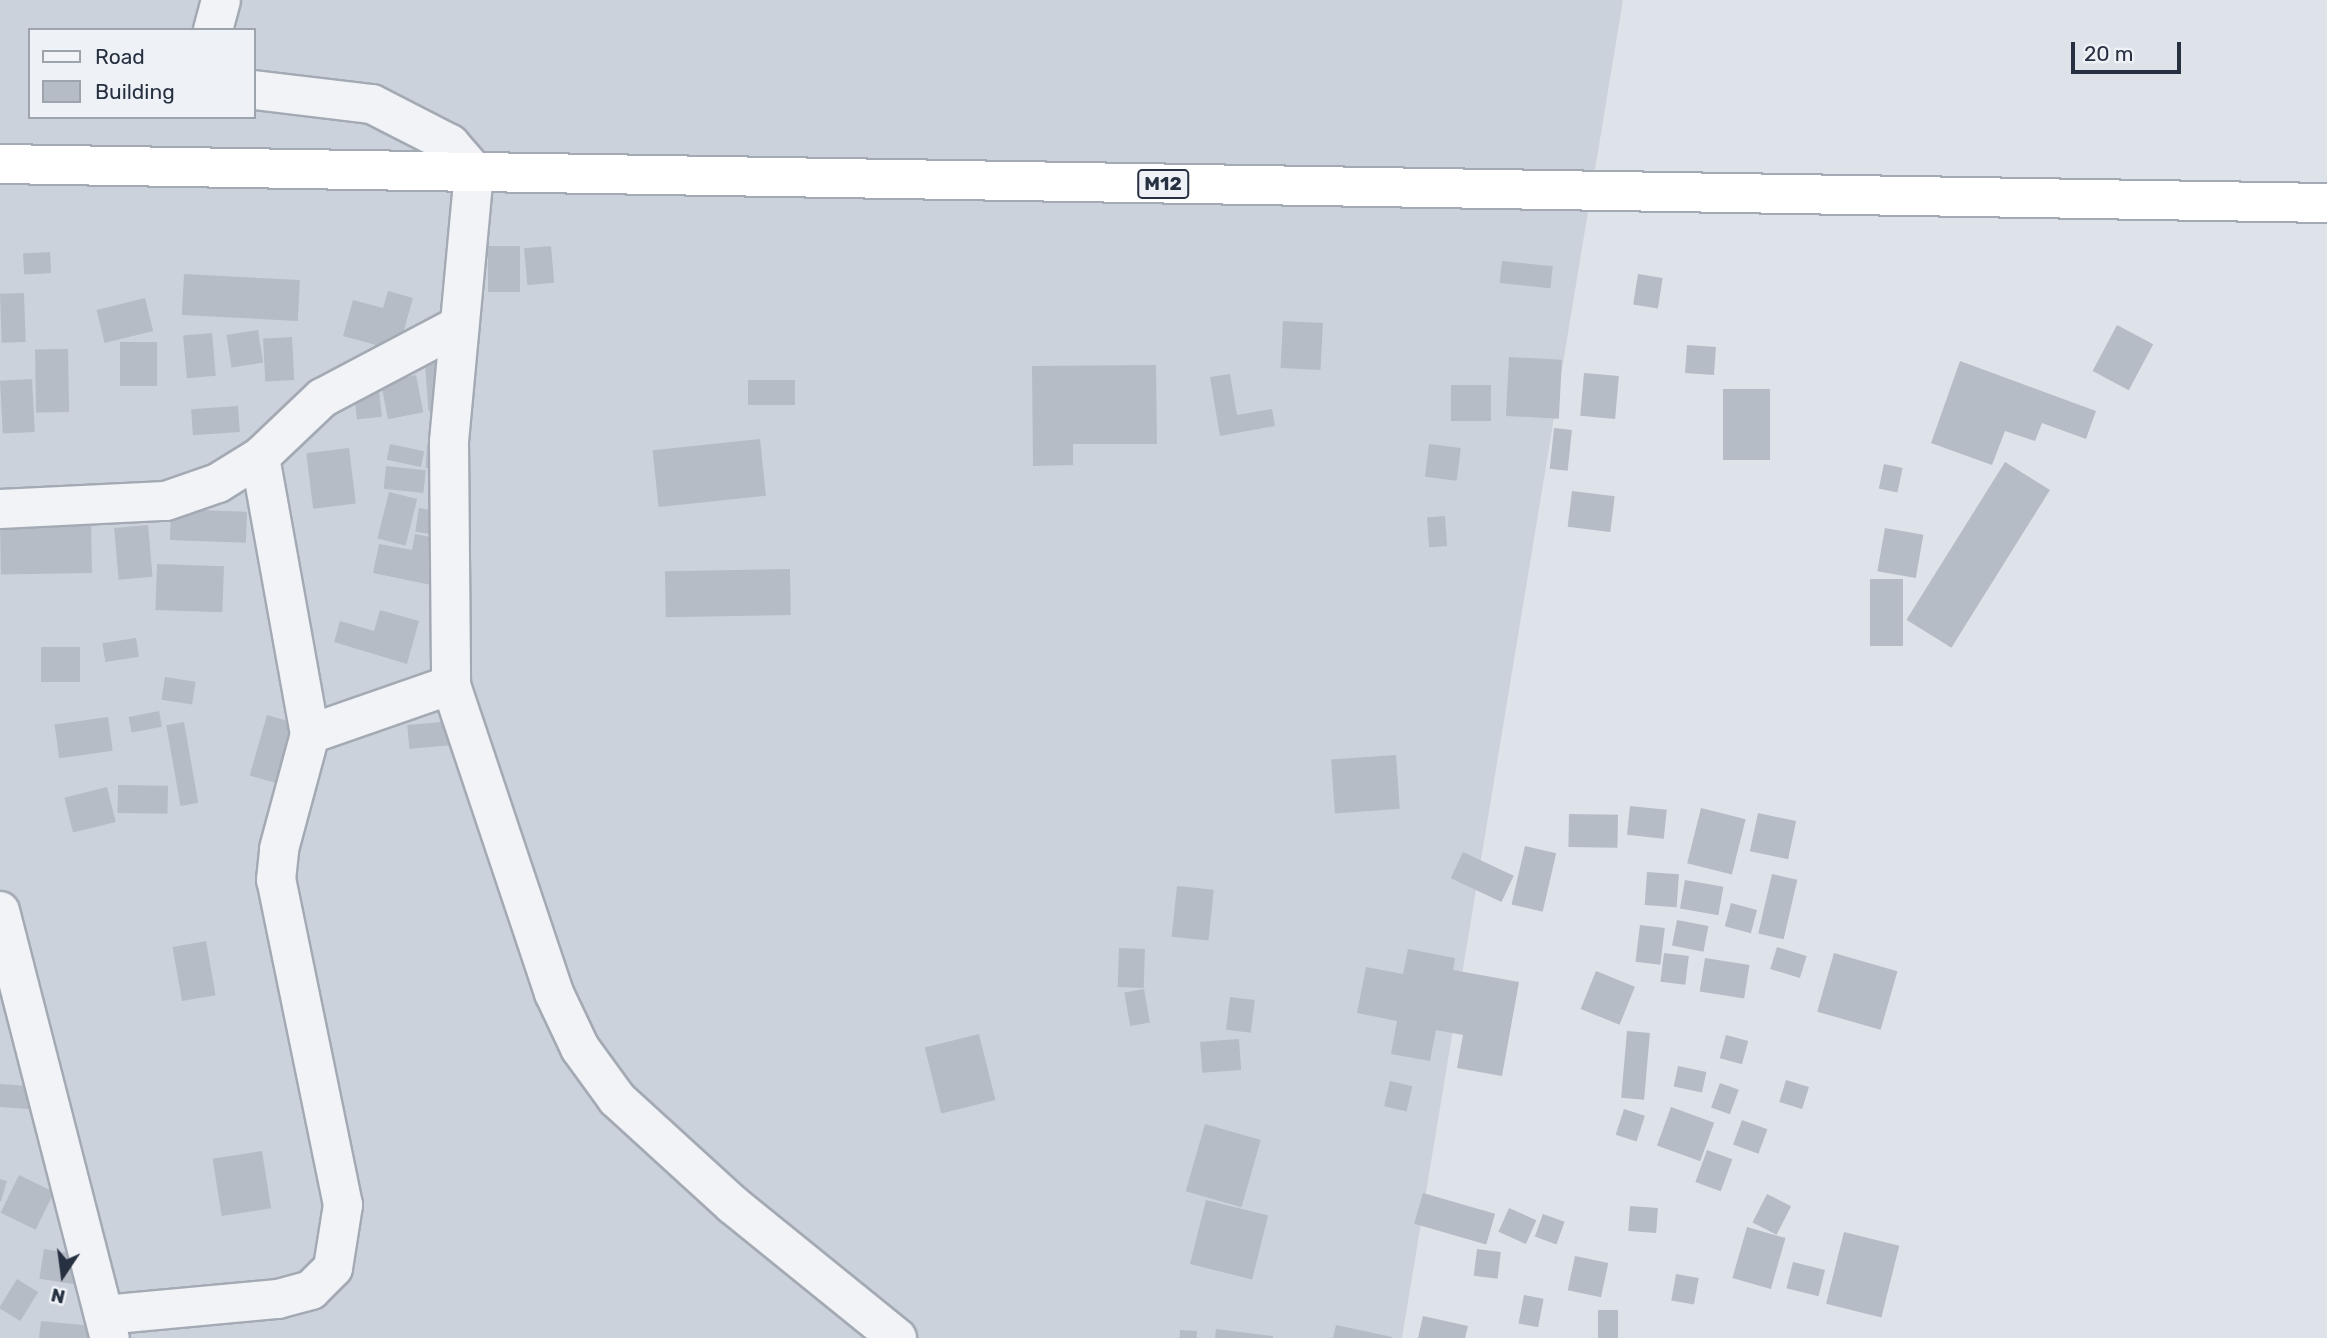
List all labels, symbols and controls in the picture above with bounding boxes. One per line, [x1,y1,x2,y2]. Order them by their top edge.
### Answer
legend [28,28,256,119]
scale bar [2075,28,2185,72]
text: 20 m [2084,41,2133,66]
text: Road [95,44,145,69]
text: Building [95,79,175,104]
road number: M12 [1137,168,1189,200]
north arrow [28,1240,98,1310]
text: N [49,1283,67,1309]

